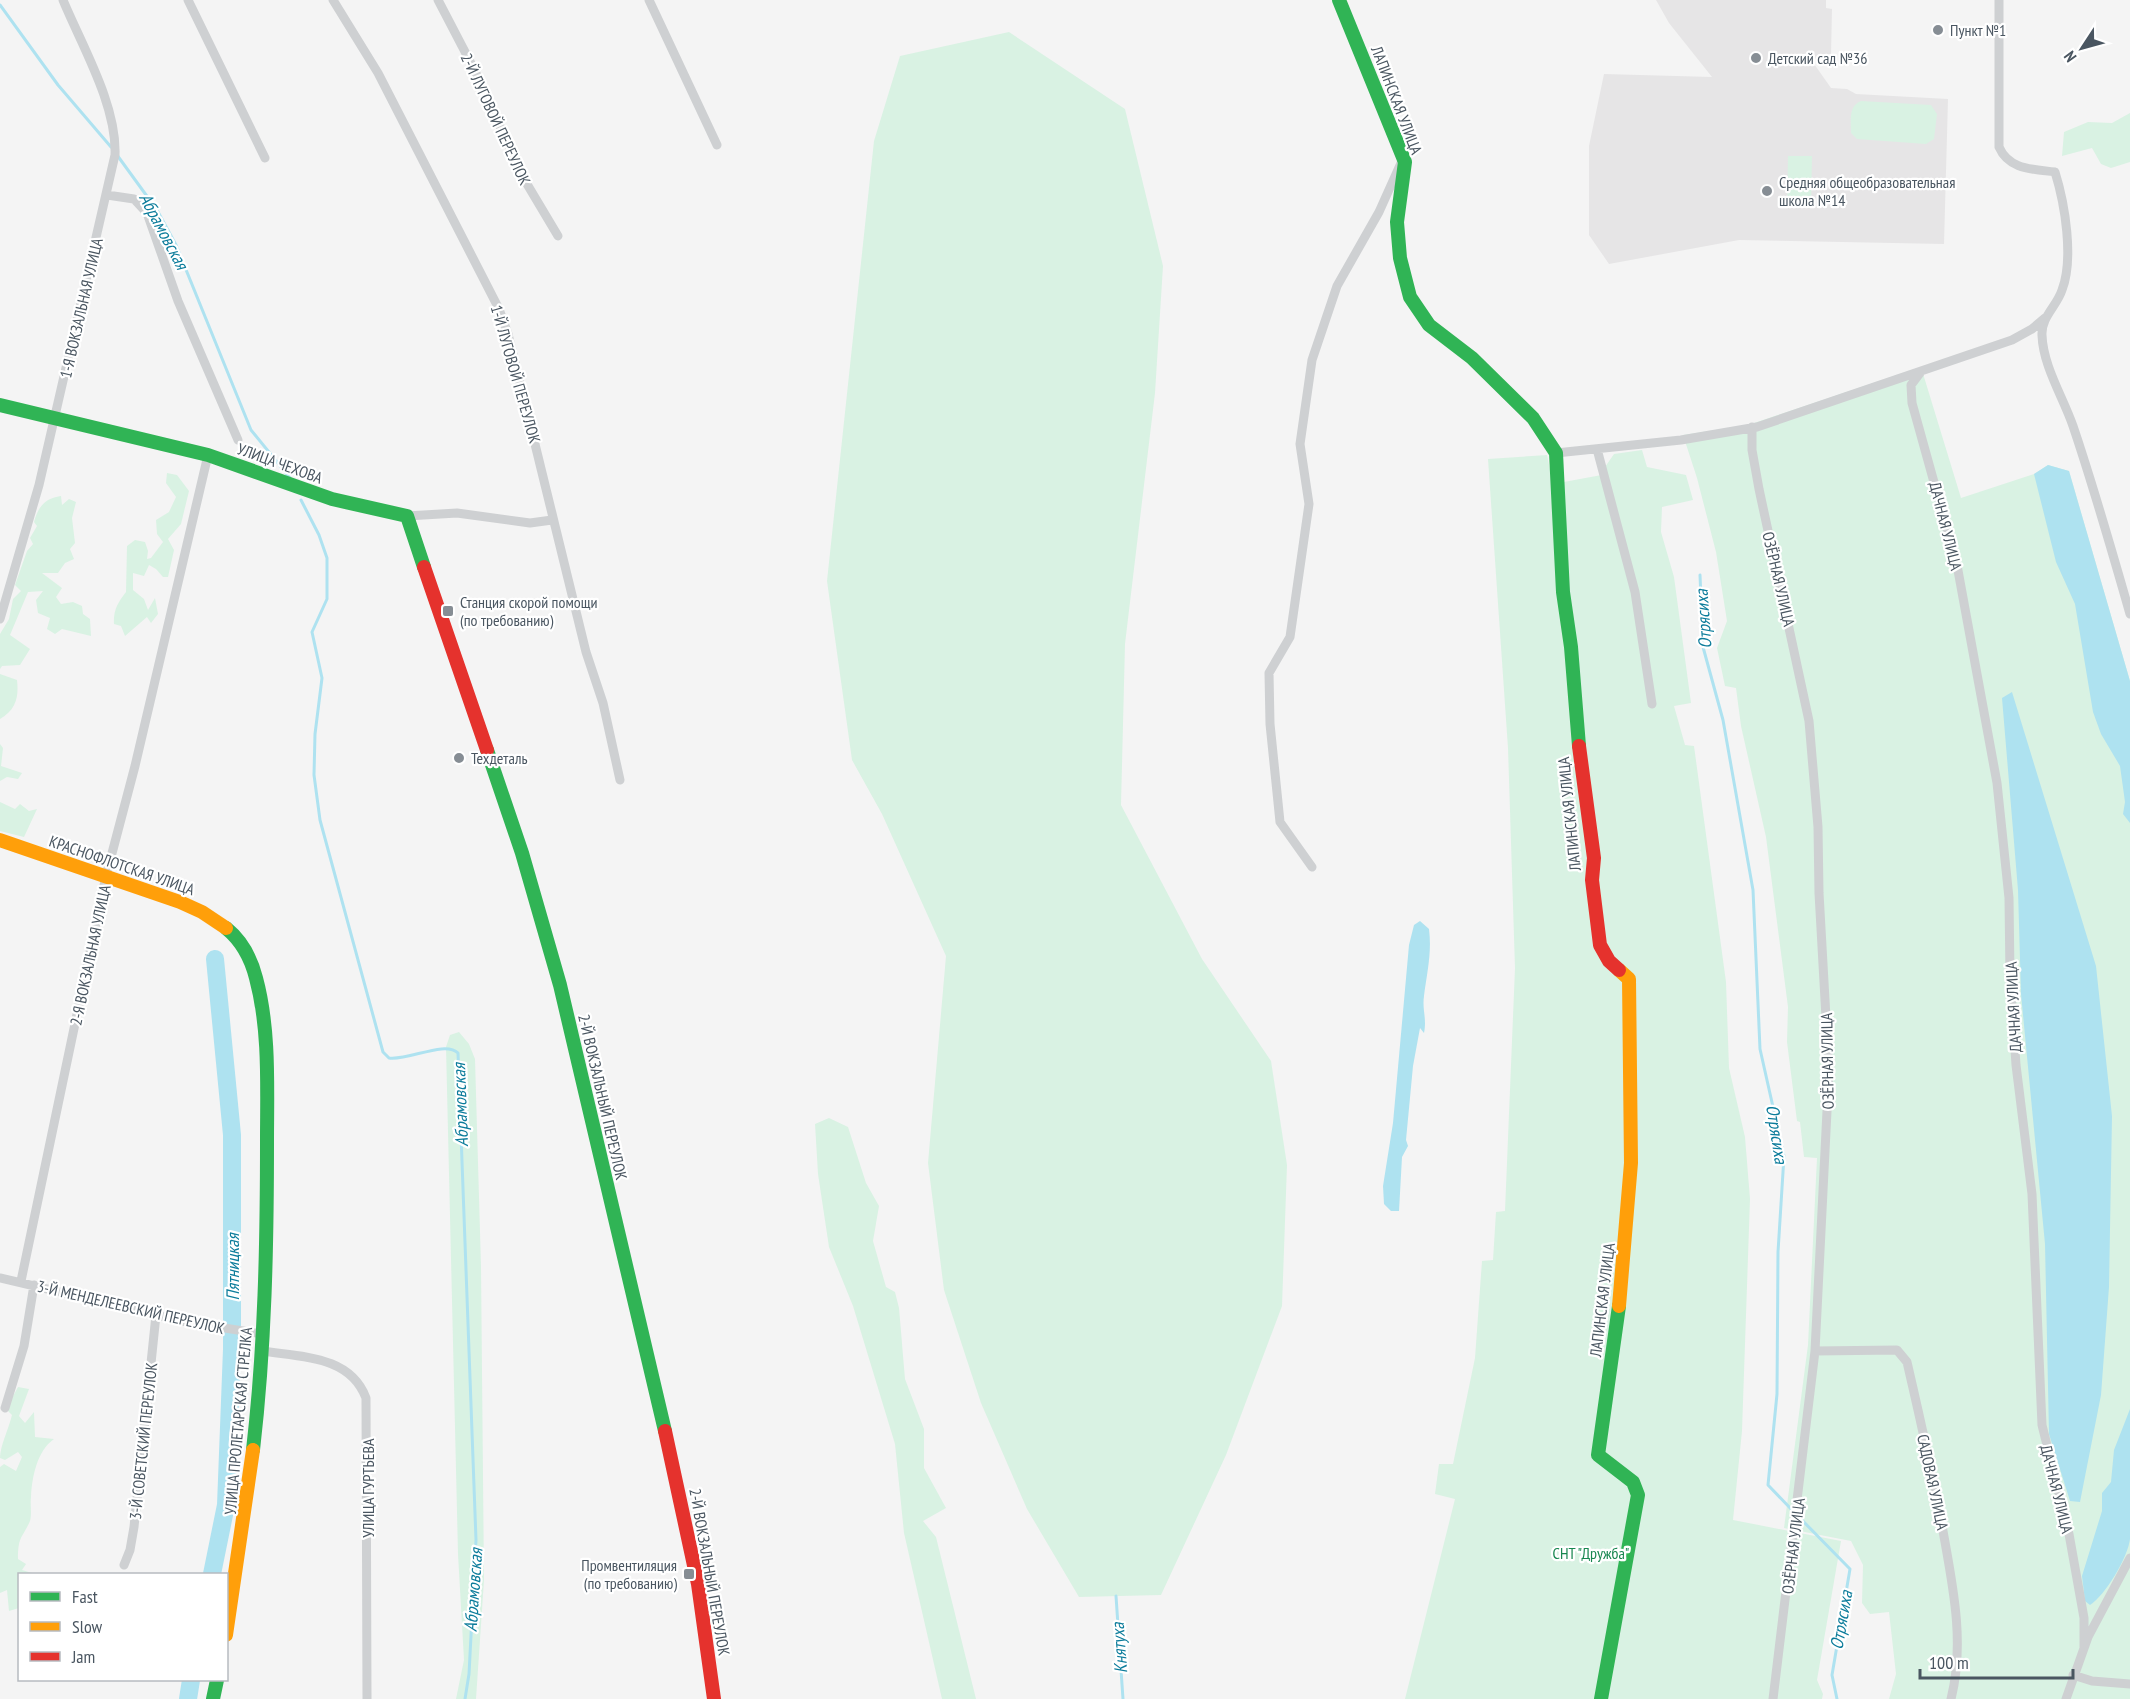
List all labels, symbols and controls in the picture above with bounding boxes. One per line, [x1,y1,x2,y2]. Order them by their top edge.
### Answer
north arrow [2052,18,2112,78]
place label: Пункт №1 [1950,20,2006,40]
marker: Пункт №1 [1931,23,1945,37]
street label: ЛАПИНСКАЯ УЛИЦА [1367,42,1427,157]
text: N [2059,47,2080,66]
place label: Детский сад №36 [1768,48,1867,68]
street label: 2-Й ЛУГОВОЙ ПЕРЕУЛОК [457,50,535,188]
marker: Детский сад №36 [1749,51,1763,65]
place label: Средняя общеобразовательная школа №14 [1779,172,1955,210]
marker: Средняя общеобразовательная школа №14 [1760,184,1774,198]
water label: Абрамовская [134,189,195,275]
street label: 1-Я ВОКЗАЛЬНАЯ УЛИЦА [55,236,107,380]
street label: 1-Й ЛУГОВОЙ ПЕРЕУЛОК [487,303,545,446]
street label: УЛИЦА ЧЕХОВА [235,438,326,488]
street label: ДАЧНАЯ УЛИЦА [1925,480,1967,573]
street label: ОЗЁРНАЯ УЛИЦА [1758,530,1800,629]
water label: Отрясиха [1689,588,1717,649]
place label: Станция скорой помощи (по требованию) [460,592,597,630]
marker: Станция скорой помощи (по требованию) [441,604,455,618]
place label: Техдеталь [471,748,527,768]
marker: Техдеталь [452,751,466,765]
street label: ЛАПИНСКАЯ УЛИЦА [1553,756,1585,873]
street label: КРАСНОФЛОТСКАЯ УЛИЦА [47,831,198,899]
street label: 2-Я ВОКЗАЛЬНАЯ УЛИЦА [65,882,115,1027]
street label: ДАЧНАЯ УЛИЦА [2001,961,2025,1053]
street label: 2-Й ВОКЗАЛЬНЫЙ ПЕРЕУЛОК [574,1012,632,1182]
street label: ОЗЁРНАЯ УЛИЦА [1816,1012,1838,1109]
water label: Абрамовская [447,1061,473,1147]
water label: Отрясиха [1761,1103,1793,1166]
water label: Пятницкая [221,1231,244,1301]
street label: ЛАПИНСКАЯ УЛИЦА [1585,1241,1619,1359]
street label: 3-Й МЕНДЕЛЕЕВСКИЙ ПЕРЕУЛОК [35,1276,227,1338]
street label: УЛИЦА ПРОЛЕТАРСКАЯ СТРЕЛКА [220,1326,256,1516]
street label: 3-Й СОВЕТСКИЙ ПЕРЕУЛОК [125,1361,161,1521]
street label: САДОВАЯ УЛИЦА [1913,1432,1953,1532]
street label: УЛИЦА ГУРТЬЕВА [358,1438,378,1538]
street label: ДАЧНАЯ УЛИЦА [2036,1443,2078,1536]
street label: 2-Й ВОКЗАЛЬНЫЙ ПЕРЕУЛОК [685,1487,735,1657]
street label: ОЗЁРНАЯ УЛИЦА [1777,1496,1809,1595]
park label: СНТ "Дружба" [1553,1543,1629,1563]
water label: Абрамовская [459,1546,488,1632]
place label: Промвентиляция (по требованию) [581,1555,677,1593]
marker: Промвентиляция (по требованию) [682,1567,696,1581]
legend [18,1573,228,1681]
text: Fast [72,1585,98,1608]
water label: Отрясиха [1825,1588,1858,1651]
text: Slow [72,1615,103,1638]
water label: Княтуха [1106,1621,1132,1674]
scale bar [1920,1642,2073,1680]
text: Jam [71,1645,95,1668]
text: 100 m [1929,1651,1969,1674]

